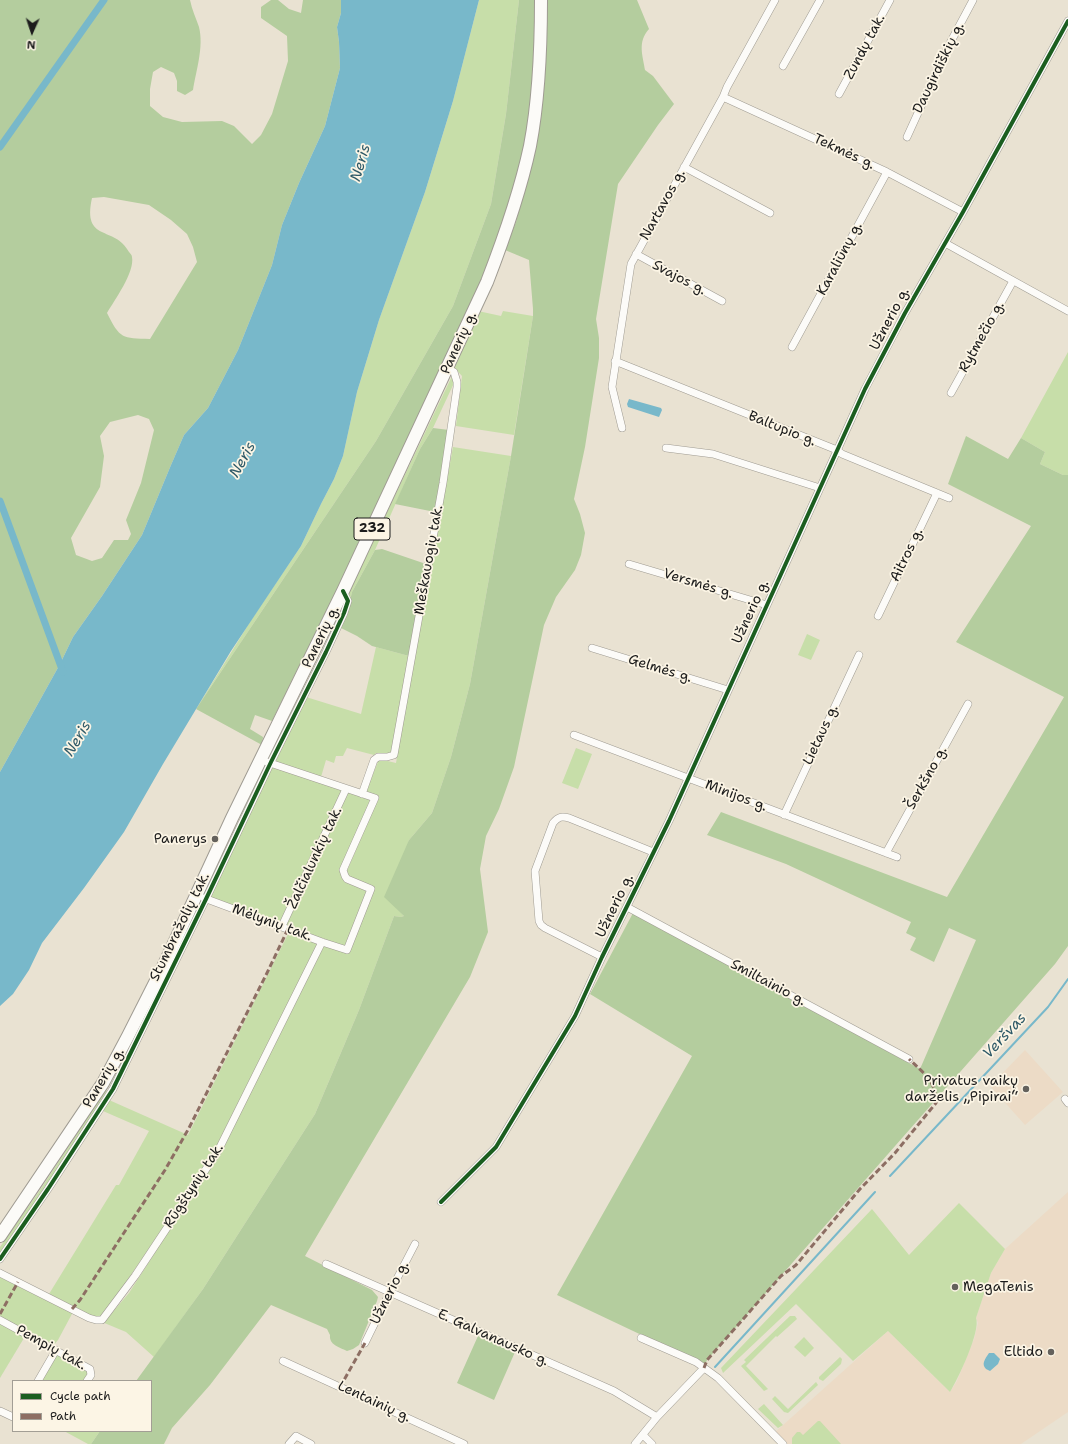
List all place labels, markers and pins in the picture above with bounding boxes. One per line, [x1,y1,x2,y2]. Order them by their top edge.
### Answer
place label: Panerys [154,831,207,847]
marker: Panerys [210,834,220,844]
place label: Privatus vaikų darželis „Pipirai“ [905,1073,1018,1106]
marker: Privatus vaikų darželis „Pipirai“ [1021,1084,1031,1094]
place label: MegaTenis [963,1279,1034,1295]
marker: MegaTenis [950,1282,960,1292]
place label: Eltido [1004,1344,1043,1360]
marker: Eltido [1046,1347,1056,1357]

